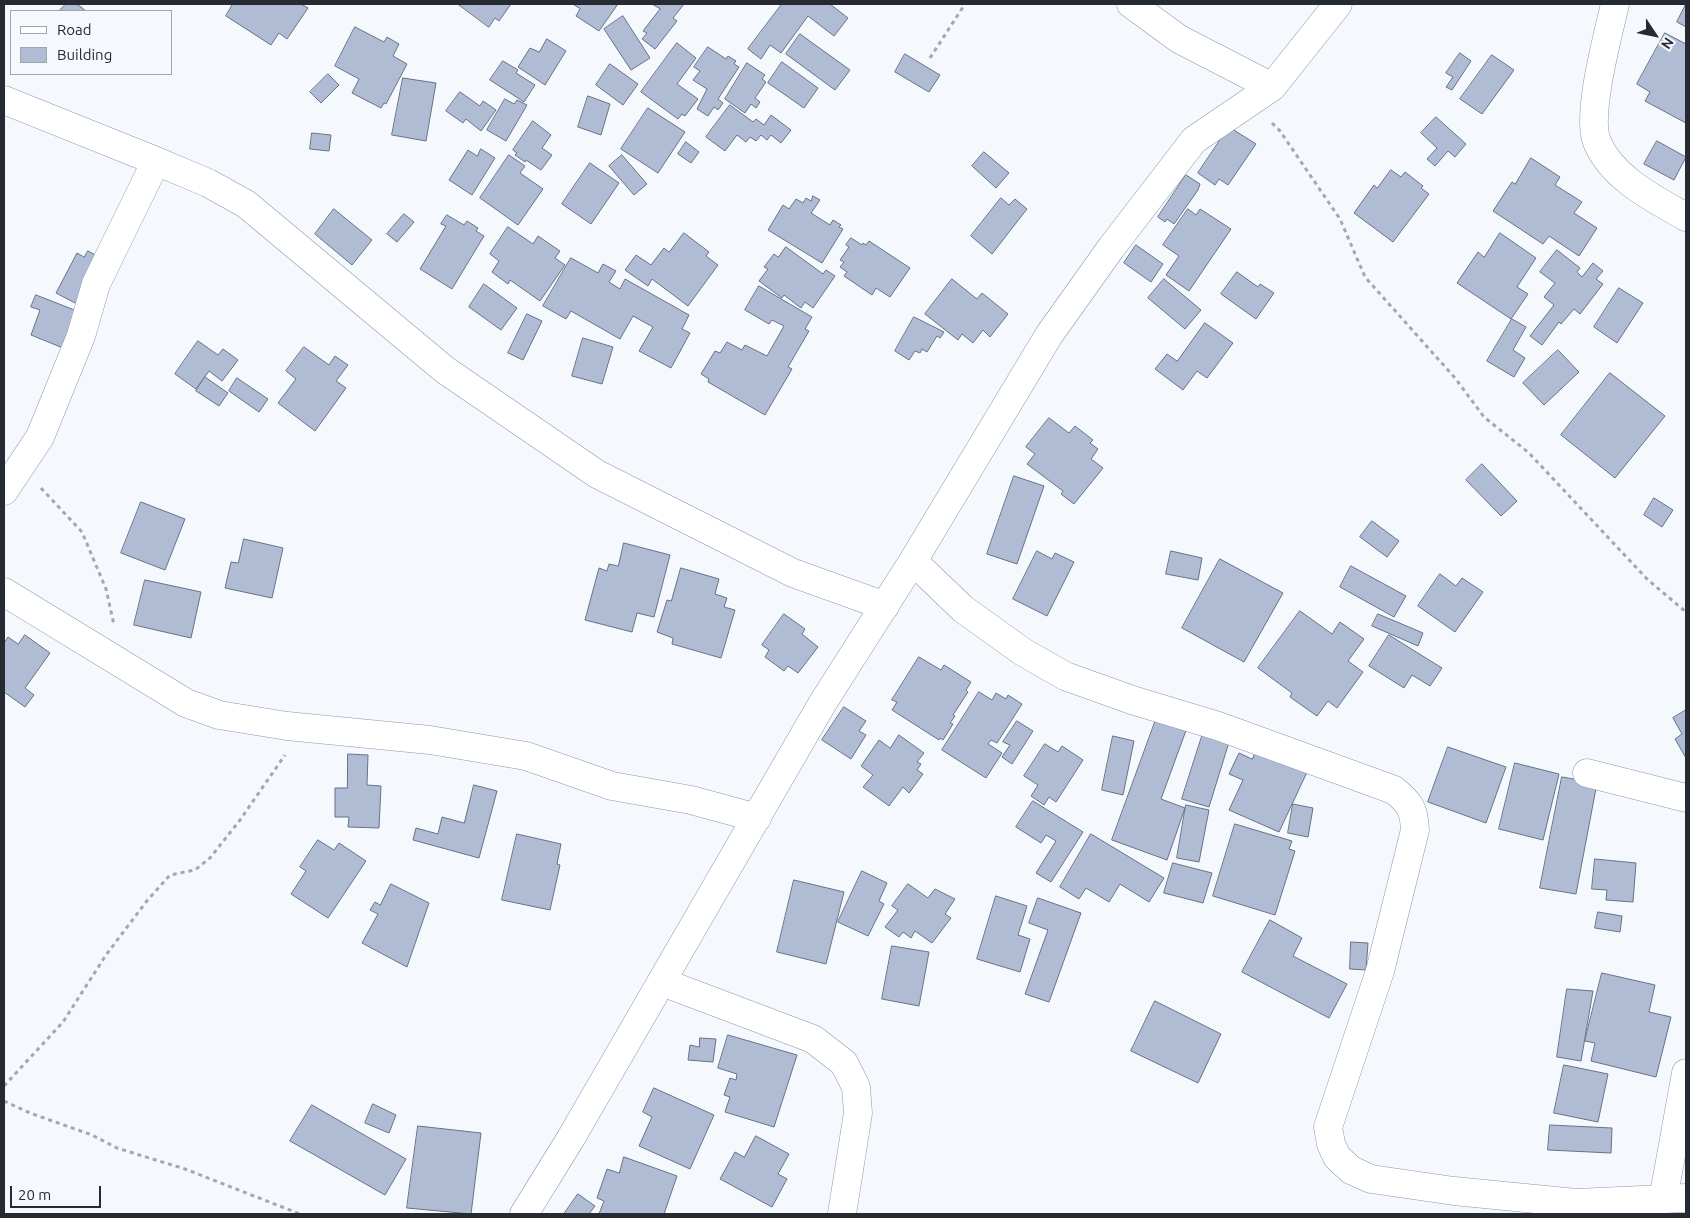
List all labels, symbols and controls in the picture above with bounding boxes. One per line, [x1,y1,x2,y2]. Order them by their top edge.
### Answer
legend [10,10,172,75]
north arrow [1630,10,1680,60]
text: Road [57,21,92,38]
text: N [1658,35,1677,52]
text: Building [57,46,112,63]
scale bar [12,1176,104,1208]
text: 20 m [18,1186,51,1203]

